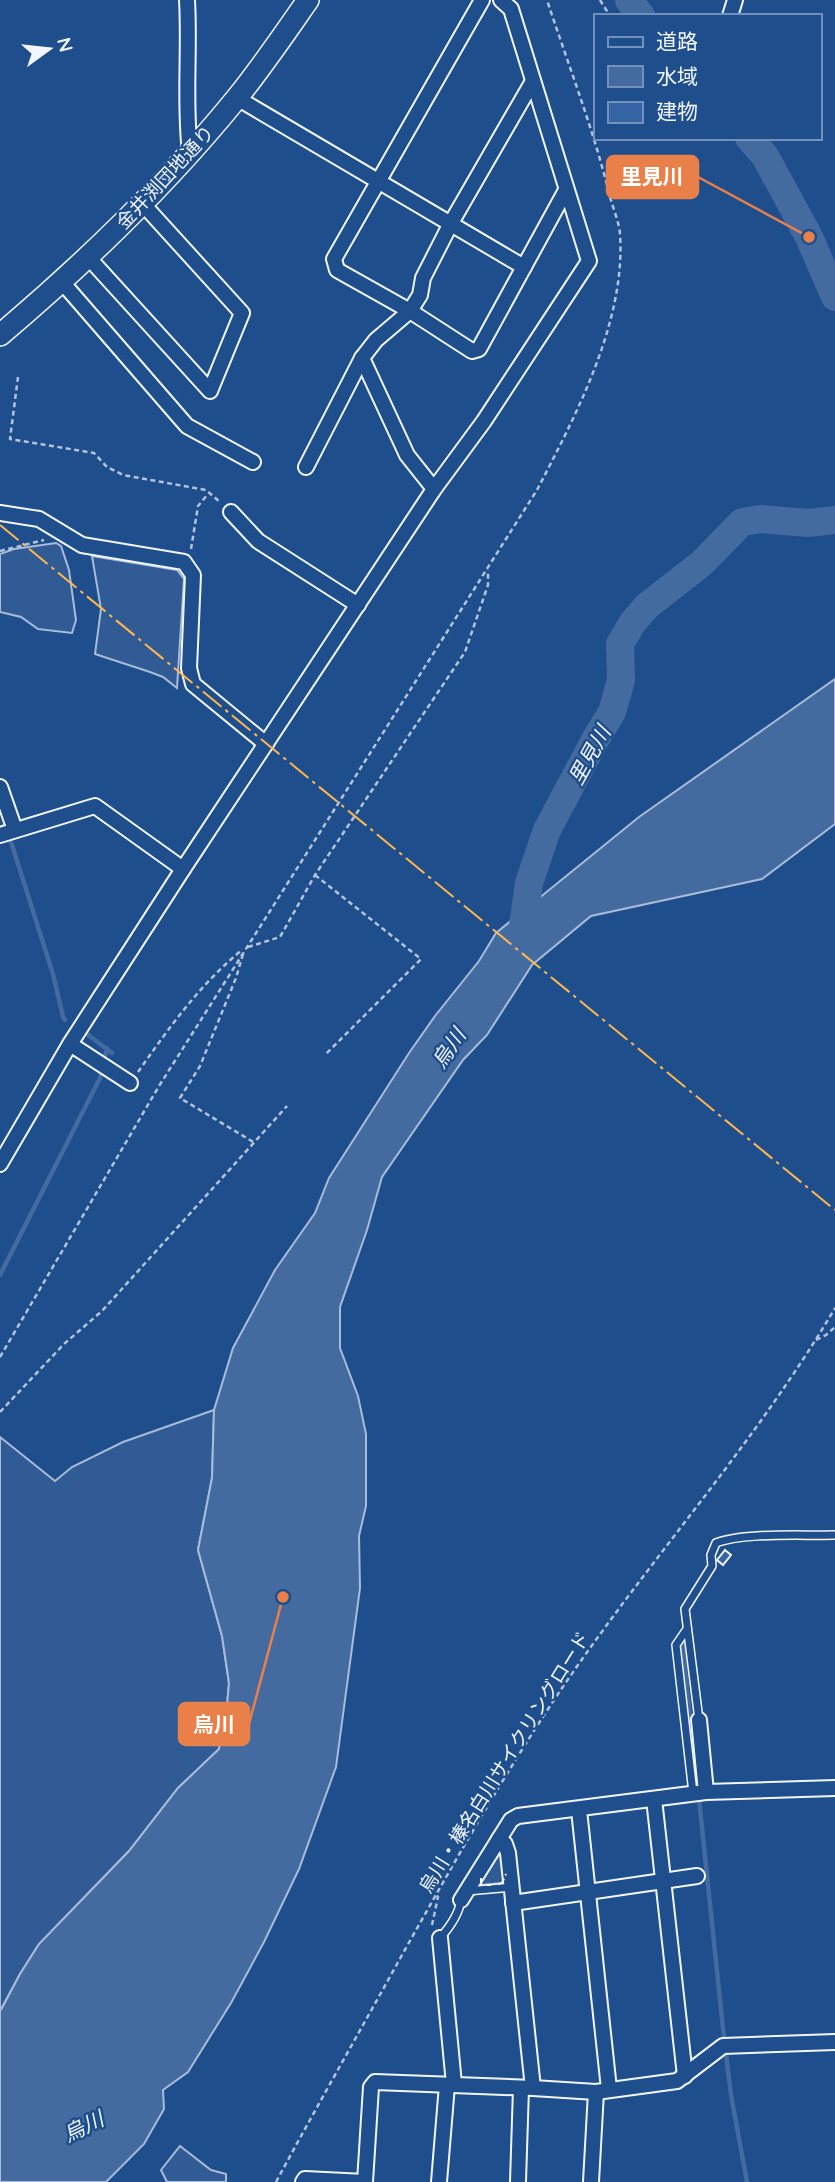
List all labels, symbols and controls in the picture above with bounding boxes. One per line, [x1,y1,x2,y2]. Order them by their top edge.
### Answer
north arrow [14,14,84,84]
legend [594,14,821,140]
text: 道路 [656,28,698,54]
text: N [52,35,79,54]
text: 水域 [656,63,698,89]
text: 建物 [656,98,698,124]
street label: 金井渕団地通り [111,120,219,234]
callout: 里見川 [607,156,698,198]
text: 里見川 [621,163,684,189]
water label: 里見川 [562,719,617,789]
water label: 烏川 [425,1022,472,1073]
street label: 烏川・榛名白川サイクリングロード [413,1627,595,1897]
callout: 烏川 [179,1703,249,1745]
text: 烏川 [193,1711,235,1737]
water label: 烏川 [58,2104,109,2147]

